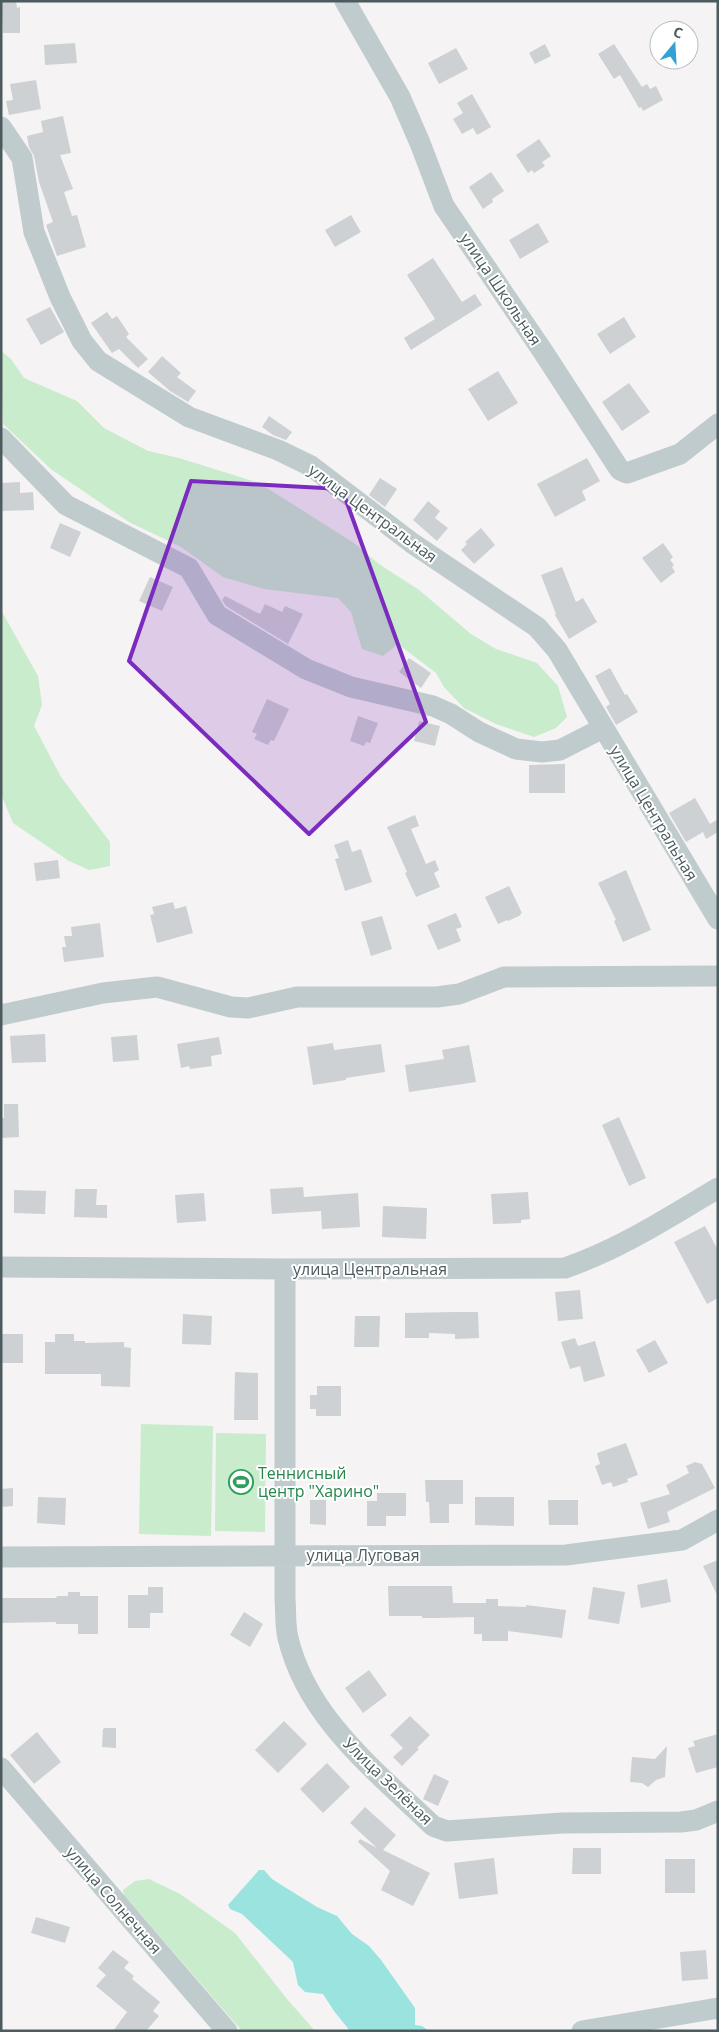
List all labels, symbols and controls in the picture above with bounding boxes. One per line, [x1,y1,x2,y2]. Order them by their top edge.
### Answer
north arrow [649,20,699,70]
text: С [671,22,685,43]
street label: улица Школьная [455,228,547,350]
street label: улица Центральная [304,459,442,567]
street label: улица Центральная [605,741,703,885]
street label: улица Центральная [293,1258,447,1280]
place label: Теннисный центр "Харино" [258,1462,379,1502]
sports icon: Теннисный центр "Харино" [228,1469,254,1495]
street label: улица Луговая [306,1544,420,1566]
street label: Улица Зелёная [338,1733,438,1829]
street label: улица Солнечная [61,1841,167,1959]

